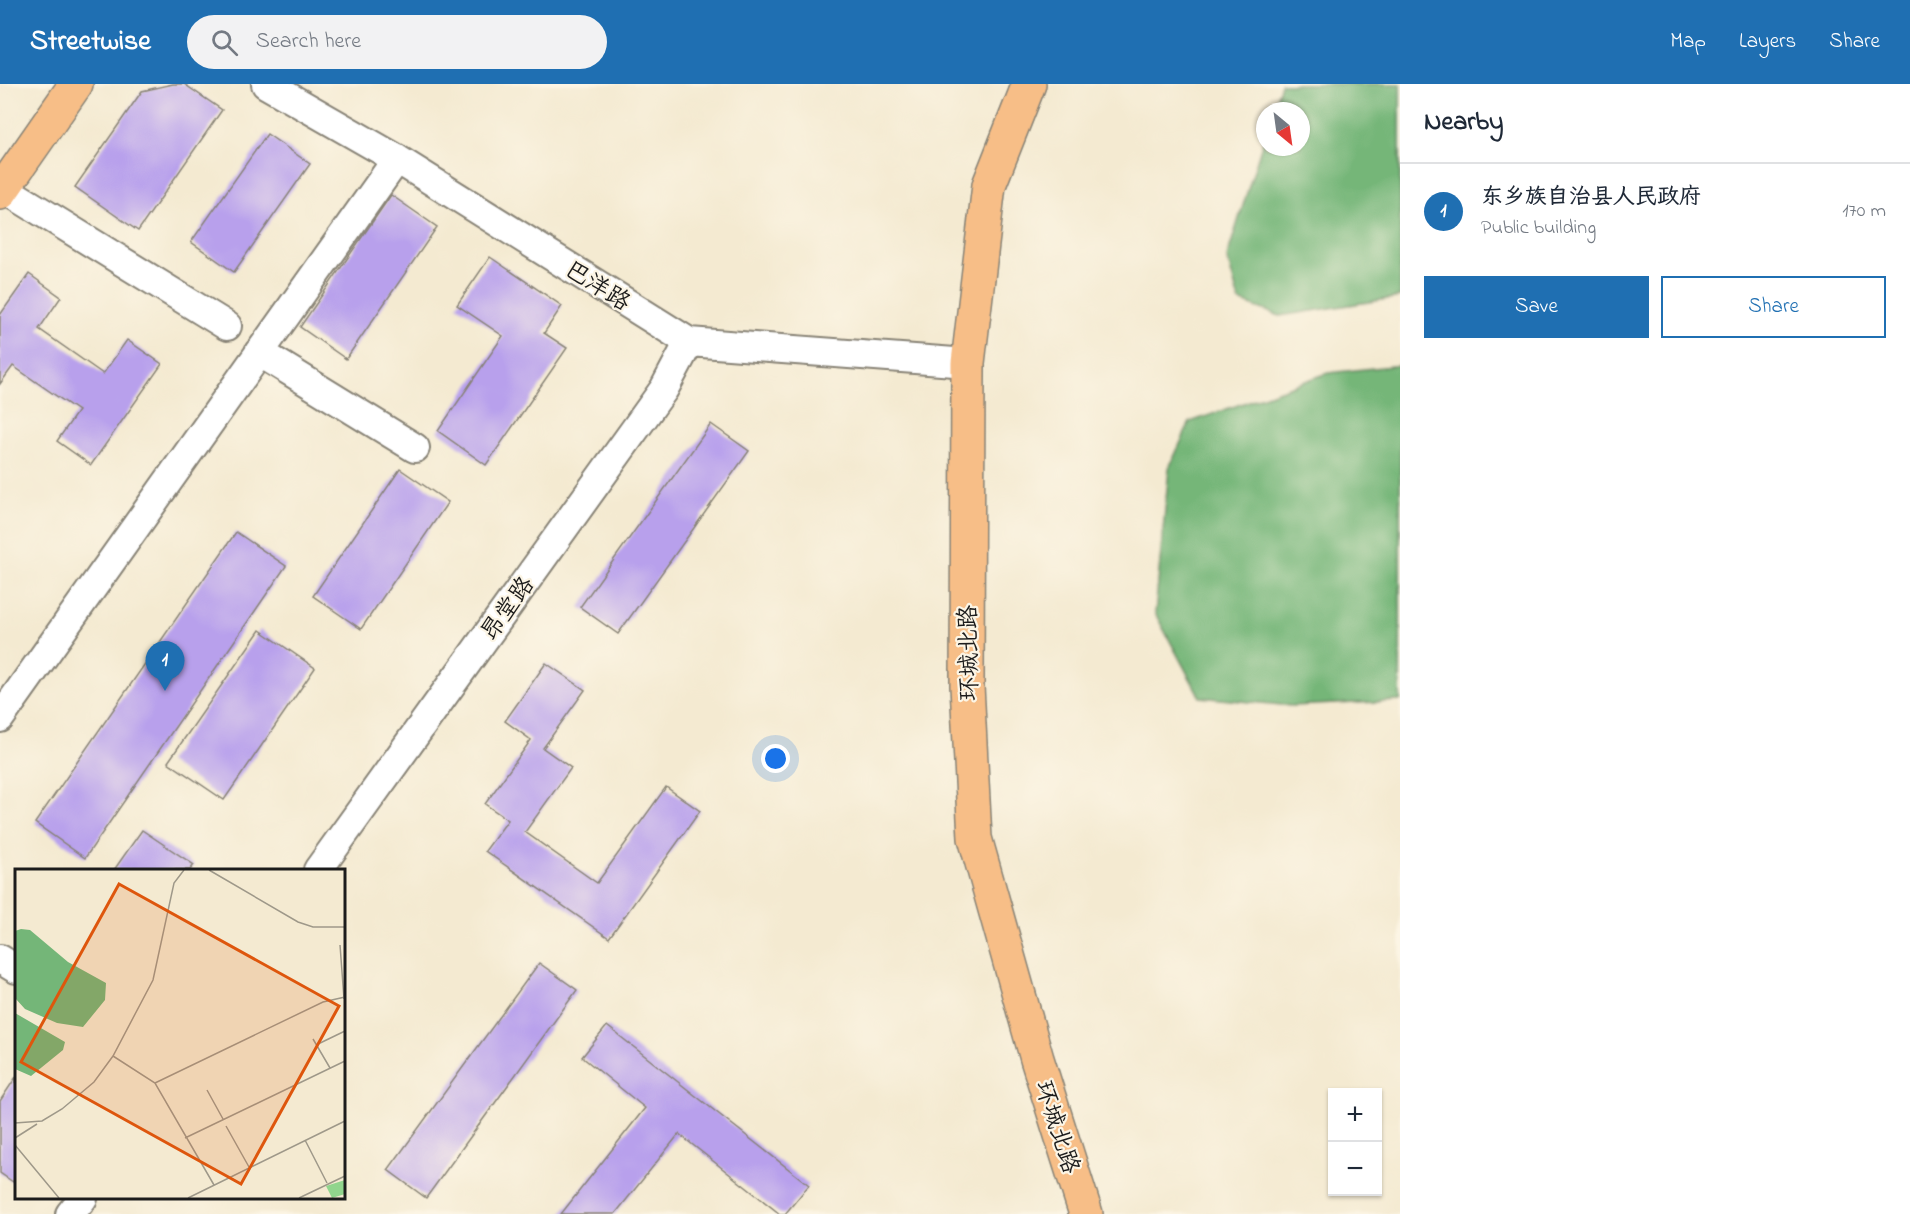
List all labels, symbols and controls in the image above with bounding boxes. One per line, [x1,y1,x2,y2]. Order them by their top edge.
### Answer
search box [187,15,607,69]
text: Streetwise [30,22,151,63]
icon: search [208,26,241,59]
text: Search here [256,26,361,58]
text: Map [1670,27,1706,57]
text: Layers [1739,27,1796,57]
text: Share [1829,27,1880,57]
north arrow [1256,102,1310,156]
text: Nearby [1424,104,1503,142]
text: 东乡族自治县人民政府 [1481,182,1701,214]
text: 1 [1440,197,1447,226]
text: 170 m [1842,197,1886,226]
text: Public building [1481,214,1596,243]
street label: 巴洋路 [557,253,636,321]
button: Save [1424,276,1649,338]
button: Share [1661,276,1886,338]
street label: 昂堂路 [474,570,544,649]
street label: 环城北路 [952,605,989,701]
pin: 1 [146,642,184,691]
your location [761,744,790,773]
inset map [15,869,345,1199]
street label: 环城北路 [1024,1077,1087,1179]
map controls [1328,1088,1382,1196]
button: + [1328,1088,1382,1142]
button: − [1328,1142,1382,1196]

